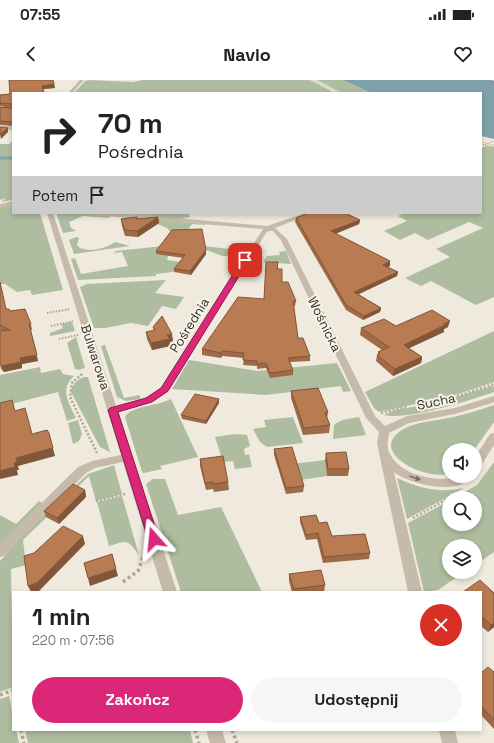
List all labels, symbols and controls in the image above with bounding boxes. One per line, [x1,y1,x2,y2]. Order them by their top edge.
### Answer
text: 07:55 [20,5,60,24]
icon: back [20,43,42,65]
text: Navio [223,43,271,66]
icon: heart [452,43,474,65]
text: 70 m [98,105,163,141]
icon: right [32,108,84,160]
text: Pośrednia [98,140,184,163]
icon: arrive [86,184,108,206]
text: Potem [32,186,78,205]
pin [228,243,262,277]
icon: arrive [234,249,256,271]
street label: Pośrednia [166,294,213,356]
street label: Wośnicka [304,294,345,355]
street label: Bulwarowa [77,322,114,393]
street label: Sucha [415,389,458,414]
map controls [442,443,482,579]
button: sound [442,443,482,483]
one-way arrow [409,476,421,482]
button: search [442,491,482,531]
position arrow [133,518,175,560]
button: layers [442,539,482,579]
text: 1 min [32,601,91,632]
button: close [420,604,462,646]
text: 220 m · 07:56 [32,632,114,649]
button: Zakończ [32,677,243,723]
button: Udostępnij [251,677,462,723]

